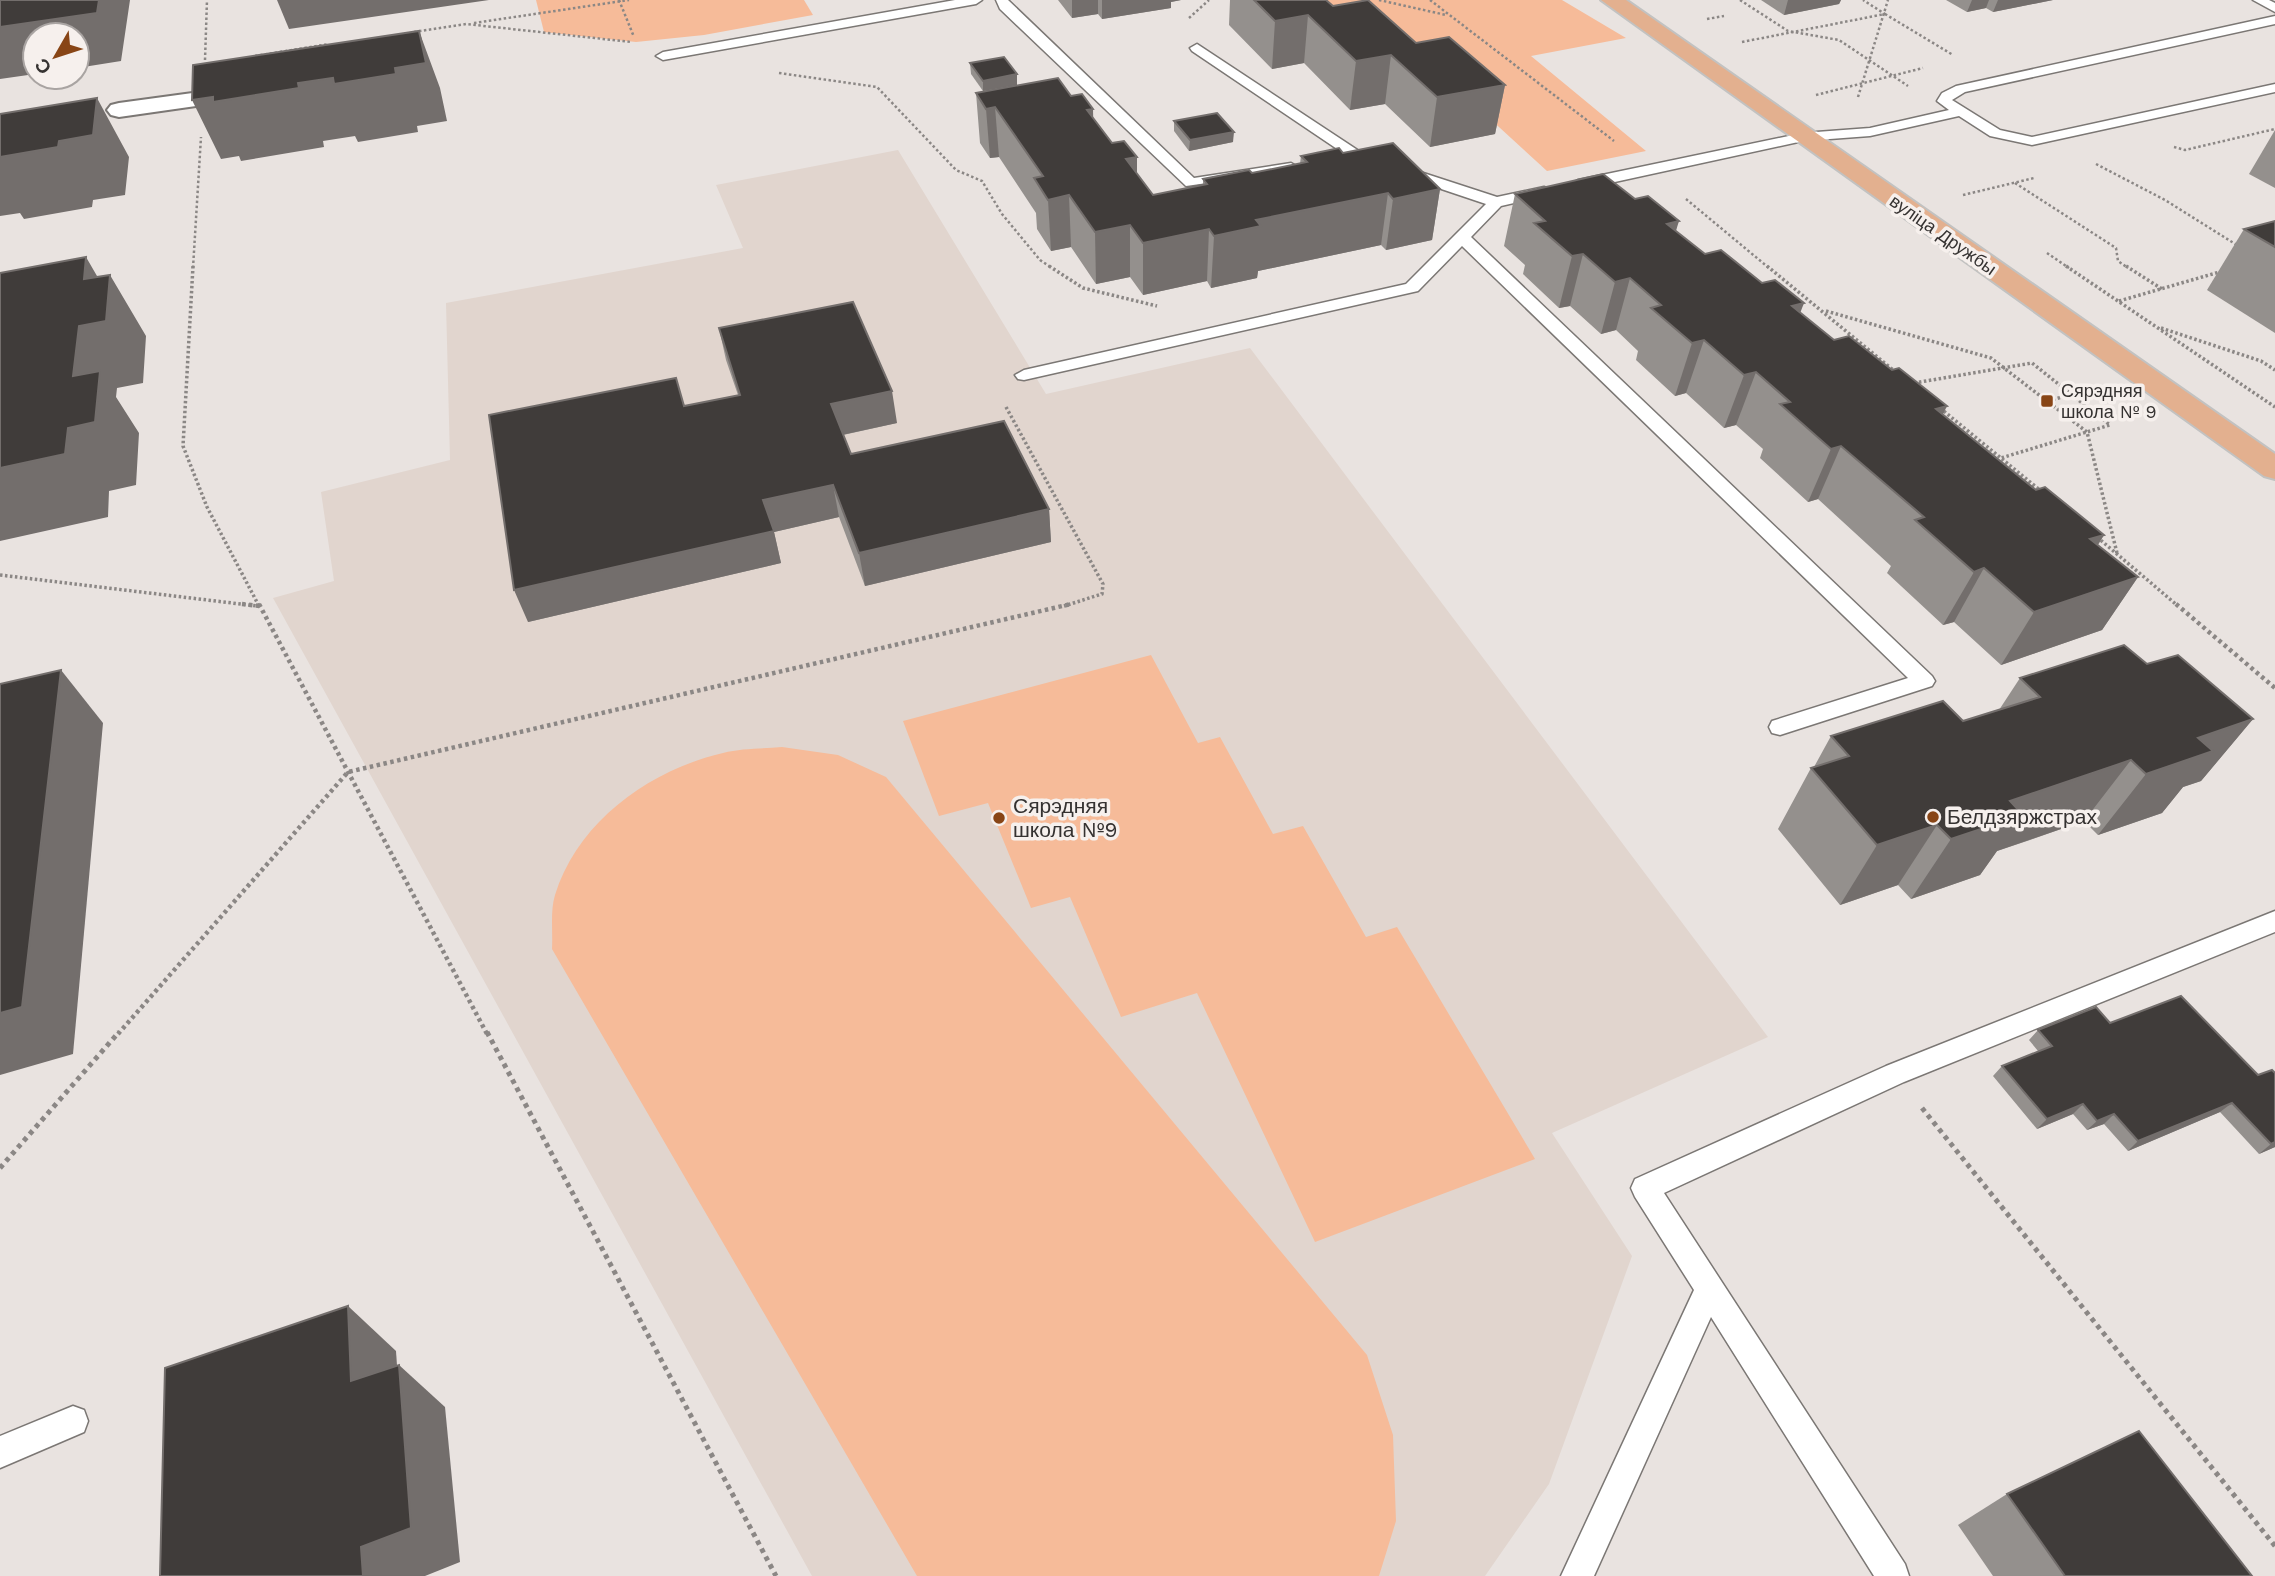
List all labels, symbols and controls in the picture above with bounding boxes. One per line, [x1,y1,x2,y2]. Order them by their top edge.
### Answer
north arrow [21,21,91,91]
text: С [30,54,56,79]
street label: вуліца Дружбы [1886,190,2001,279]
place label: Сярэдняя школа № 9 [2061,380,2157,422]
marker: Сярэдняя школа № 9 [2039,393,2055,409]
place label: Сярэдняя школа №9 [1013,793,1118,842]
place label: Белдзяржстрах [1947,804,2097,829]
marker: Белдзяржстрах [1925,809,1941,825]
marker: Сярэдняя школа №9 [991,810,1007,826]

